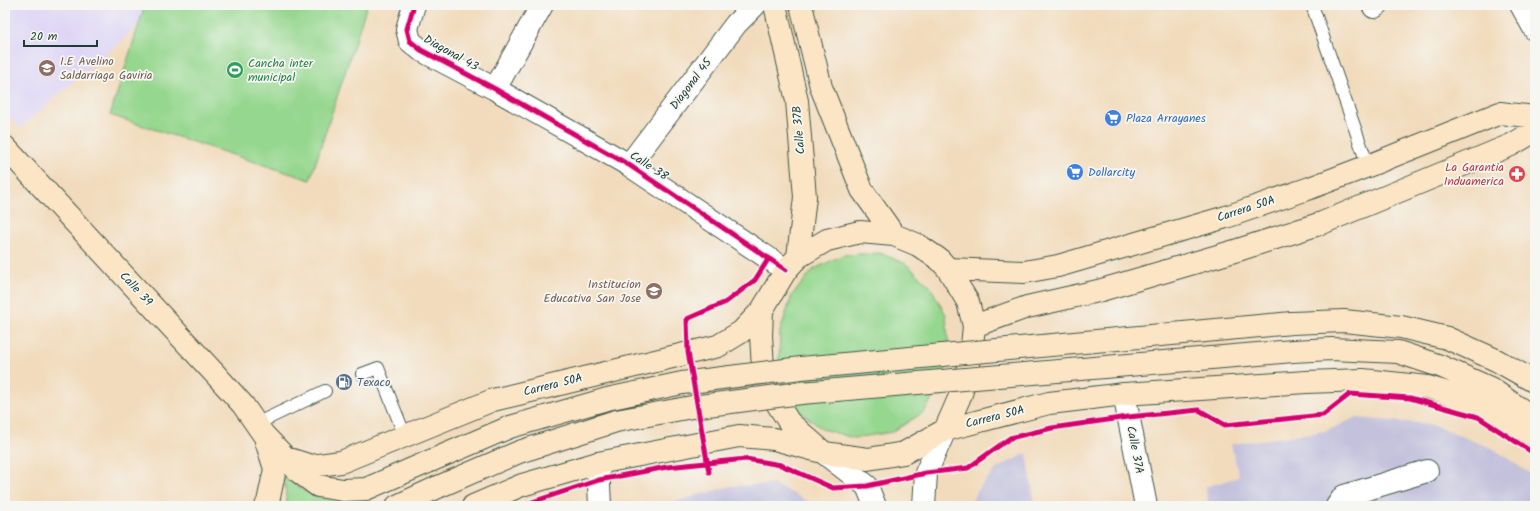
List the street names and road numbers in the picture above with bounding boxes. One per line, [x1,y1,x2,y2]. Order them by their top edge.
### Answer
street label: Diagonal 43 [420,30,482,76]
street label: Diagonal 45 [665,53,718,114]
street label: Calle 37B [787,105,811,155]
street label: Calle 38 [626,146,673,186]
street label: Carrera 50A [1214,191,1278,227]
street label: Calle 39 [115,267,157,311]
street label: Carrera 50A [521,368,585,402]
street label: Carrera 50A [963,400,1027,434]
street label: Calle 37A [1121,424,1149,476]

